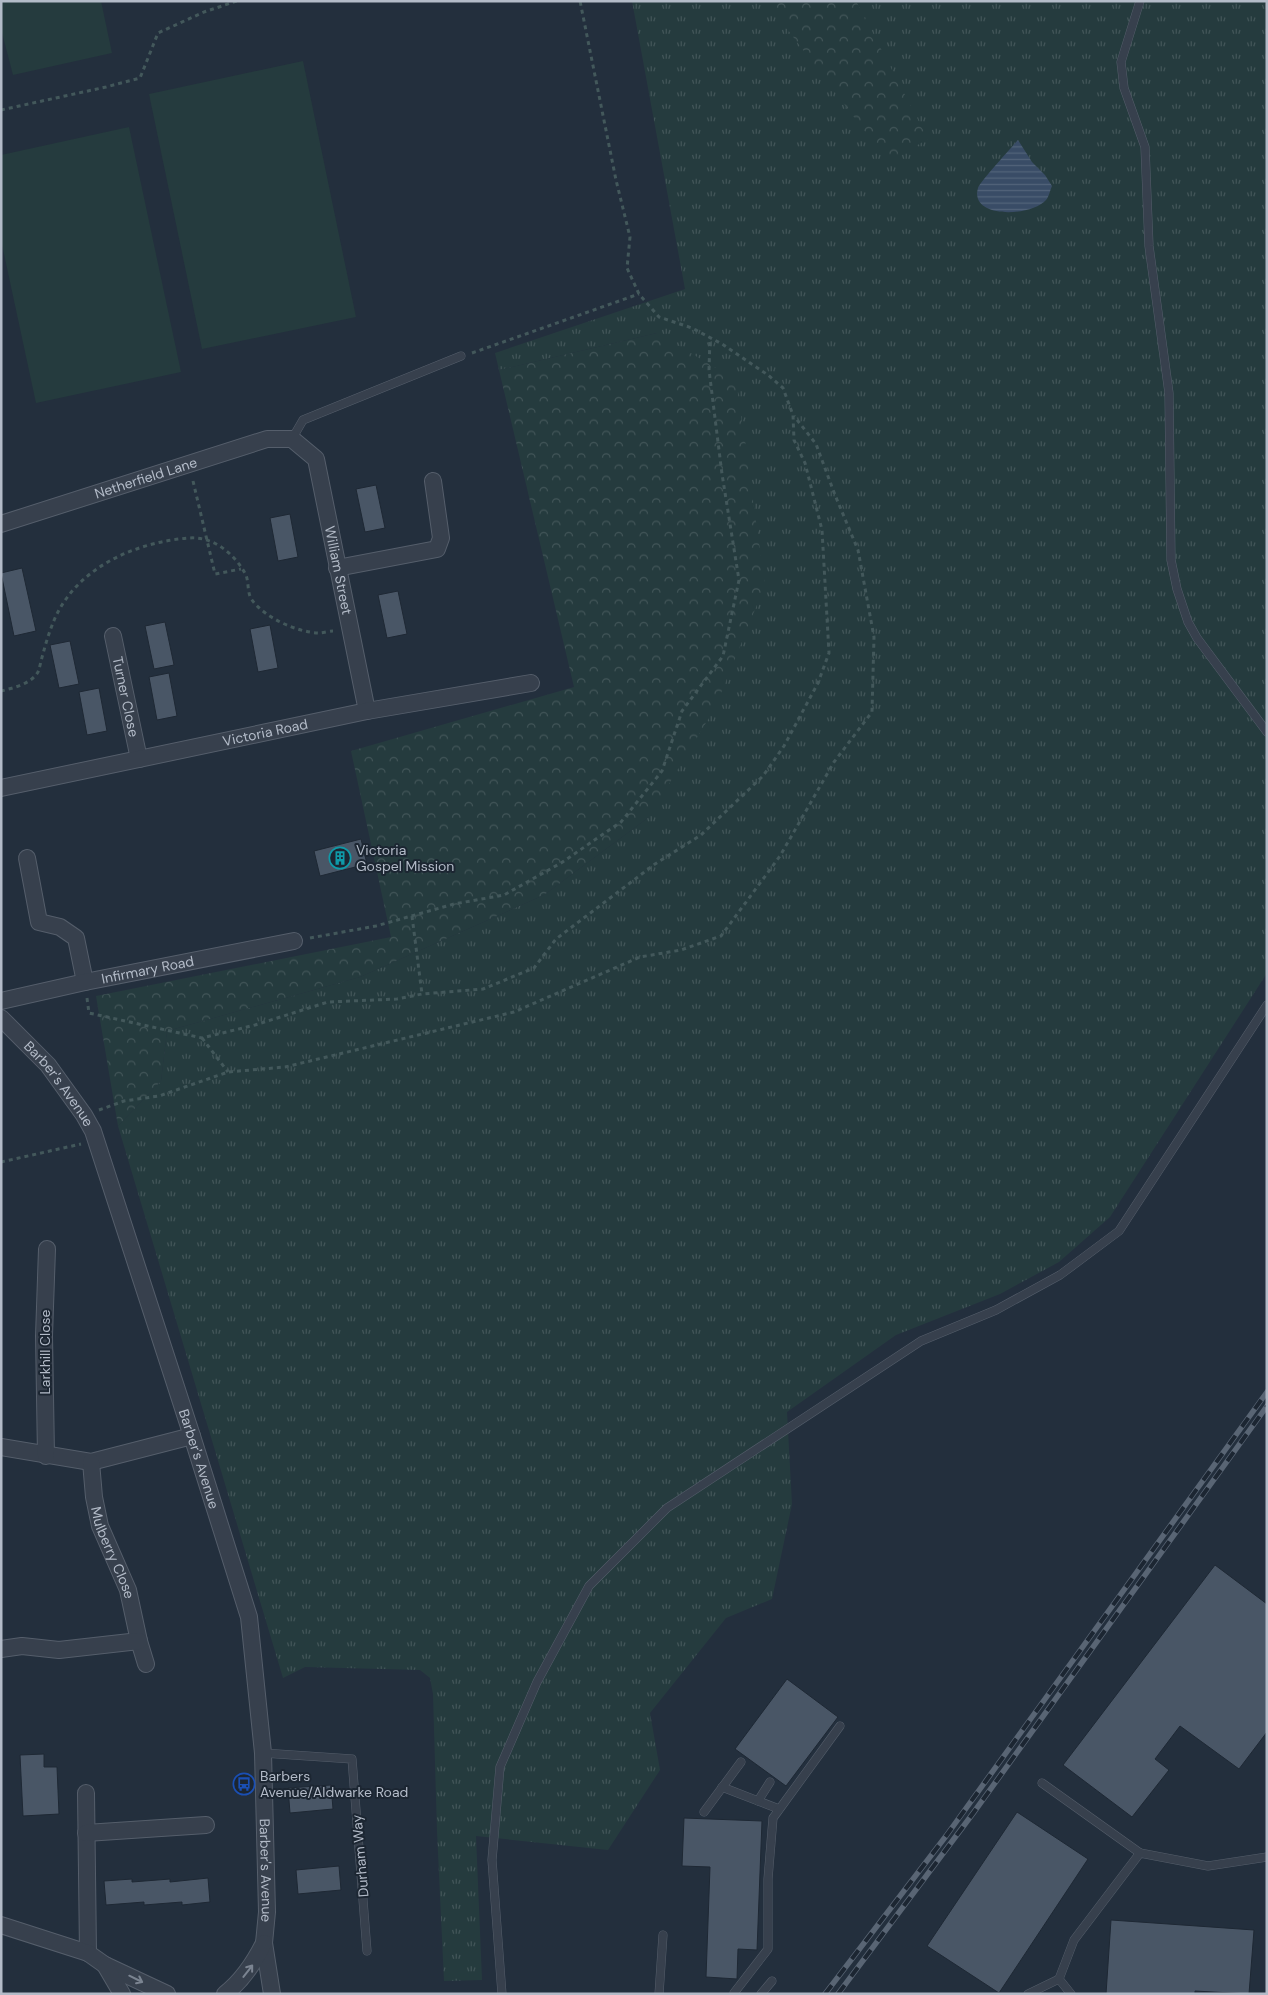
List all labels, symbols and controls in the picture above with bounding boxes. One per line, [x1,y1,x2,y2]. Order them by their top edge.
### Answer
street label: Netherfield Lane [92,453,199,503]
street label: William Street [321,524,356,616]
street label: Turner Close [109,655,143,739]
street label: Victoria Road [221,715,309,750]
place label: Victoria Gospel Mission [356,841,454,875]
building icon: Victoria Gospel Mission [328,846,352,870]
street label: Infirmary Road [100,952,195,988]
street label: Barber's Avenue [20,1037,98,1130]
street label: Larkhill Close [36,1309,54,1395]
street label: Barber's Avenue [175,1407,223,1511]
street label: Mulberry Close [87,1505,139,1600]
place label: Barbers Avenue/Aldwarke Road [260,1767,408,1801]
bus stop icon: Barbers Avenue/Aldwarke Road [232,1772,256,1796]
street label: Durham Way [347,1814,373,1898]
street label: Barber's Avenue [256,1818,276,1923]
one-way arrow [242,1965,253,1978]
one-way arrow [128,1975,143,1985]

